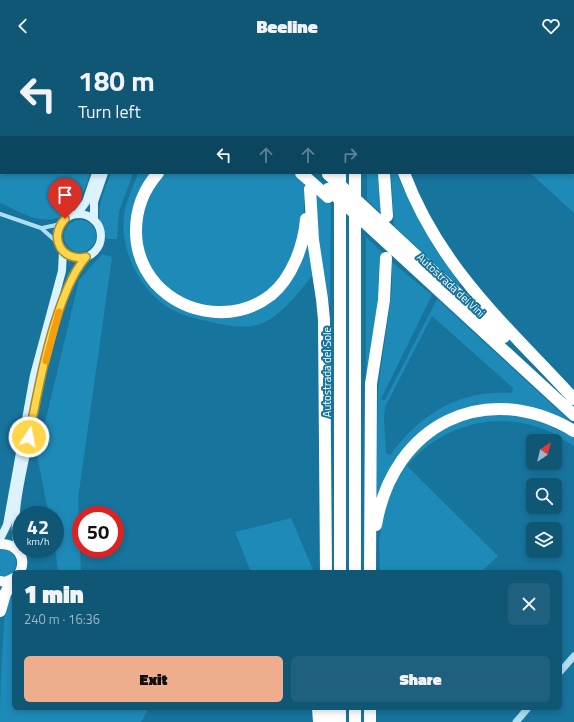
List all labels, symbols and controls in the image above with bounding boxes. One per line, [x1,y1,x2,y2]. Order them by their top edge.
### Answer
text: Beeline [256,13,318,40]
icon: back [12,15,34,37]
icon: heart [540,15,562,37]
text: 180 m [78,59,155,102]
icon: left [12,68,64,120]
text: Turn left [78,98,141,125]
icon: left [213,144,235,166]
icon: ahead [255,144,277,166]
icon: ahead [297,144,319,166]
icon: right [339,144,361,166]
pin [48,178,82,219]
icon: arrive [54,184,76,206]
street label: Autostrada dei Vini [414,249,488,321]
street label: Autostrada del Sole [319,326,335,417]
position arrow [8,416,50,458]
north arrow [526,434,562,470]
map controls [526,434,562,558]
button: search [526,478,562,514]
speed limit sign: 50 [72,506,124,558]
text: 42 [27,511,49,542]
button: layers [526,522,562,558]
text: km/h [27,534,49,549]
text: 1 min [24,576,84,612]
button: close [508,583,550,625]
text: 240 m · 16:36 [24,609,100,629]
button: Exit [24,656,283,702]
button: Share [291,656,550,702]

